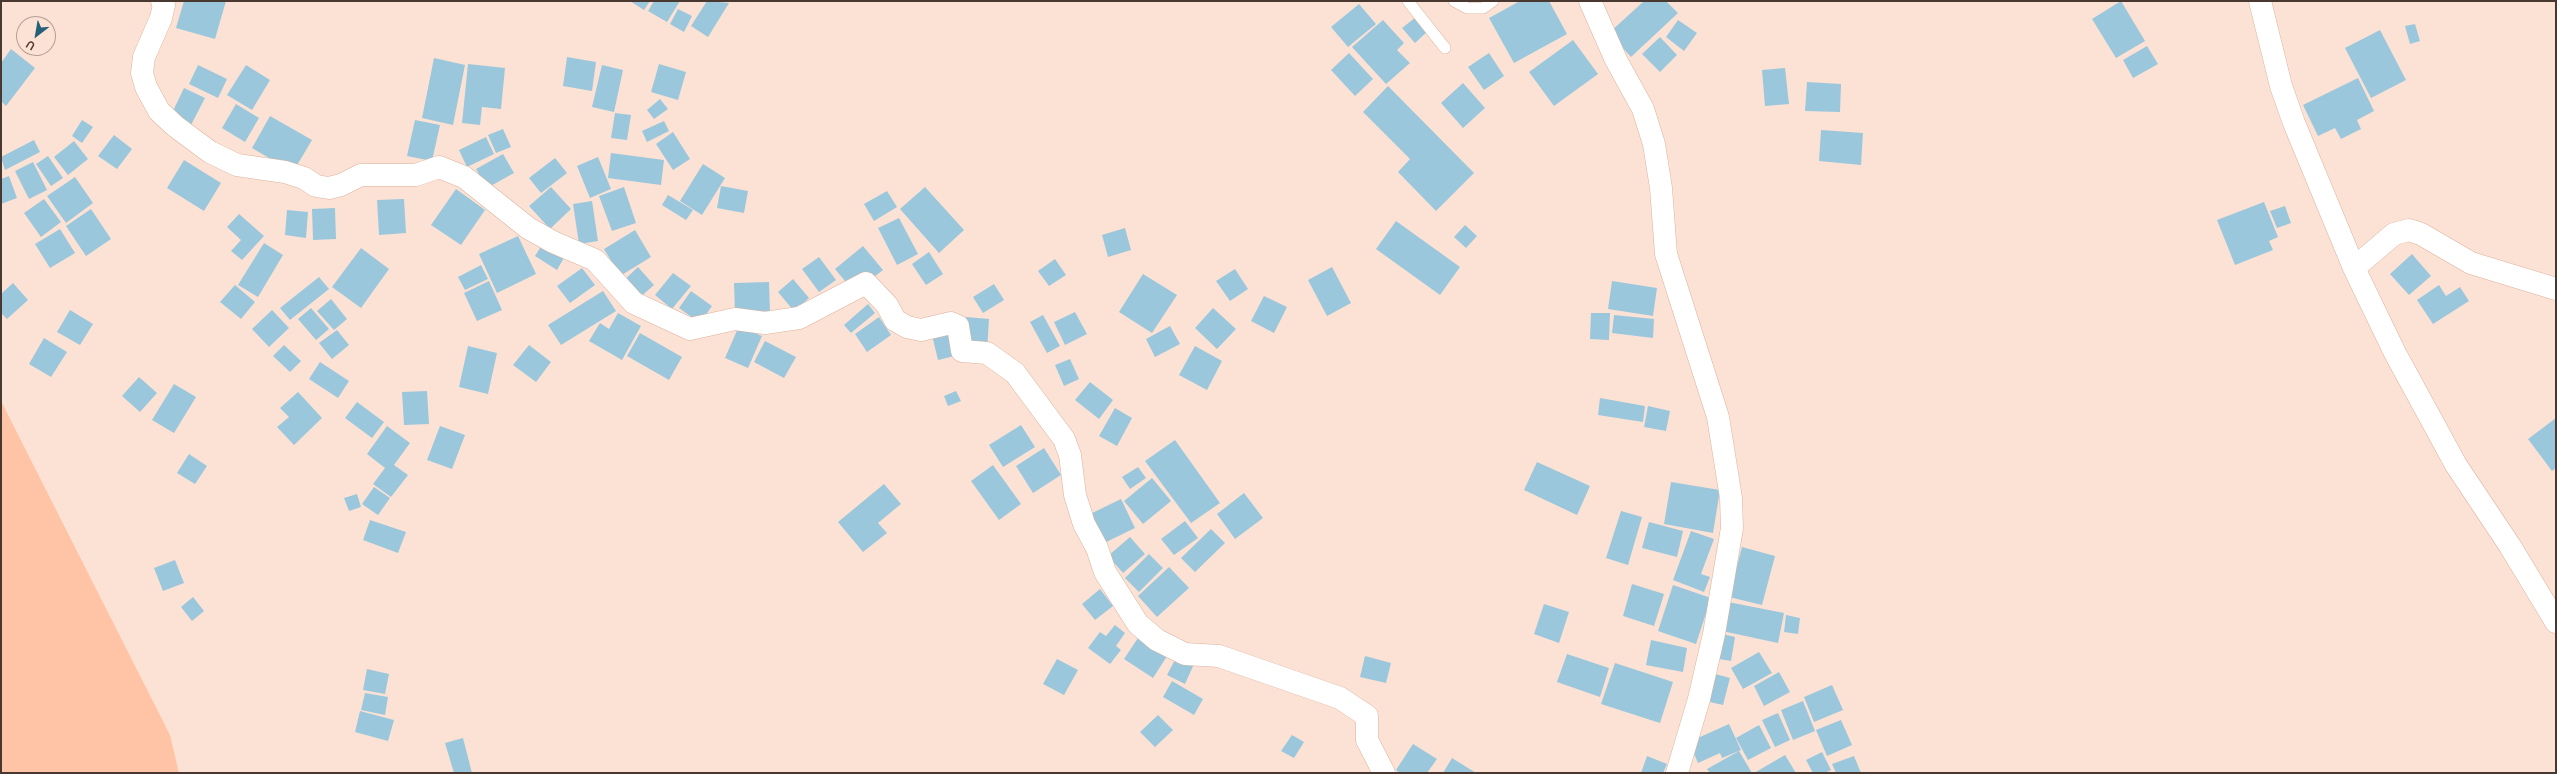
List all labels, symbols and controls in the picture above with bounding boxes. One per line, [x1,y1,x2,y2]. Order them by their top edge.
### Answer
north arrow [16,16,56,56]
text: U [23,38,37,54]

